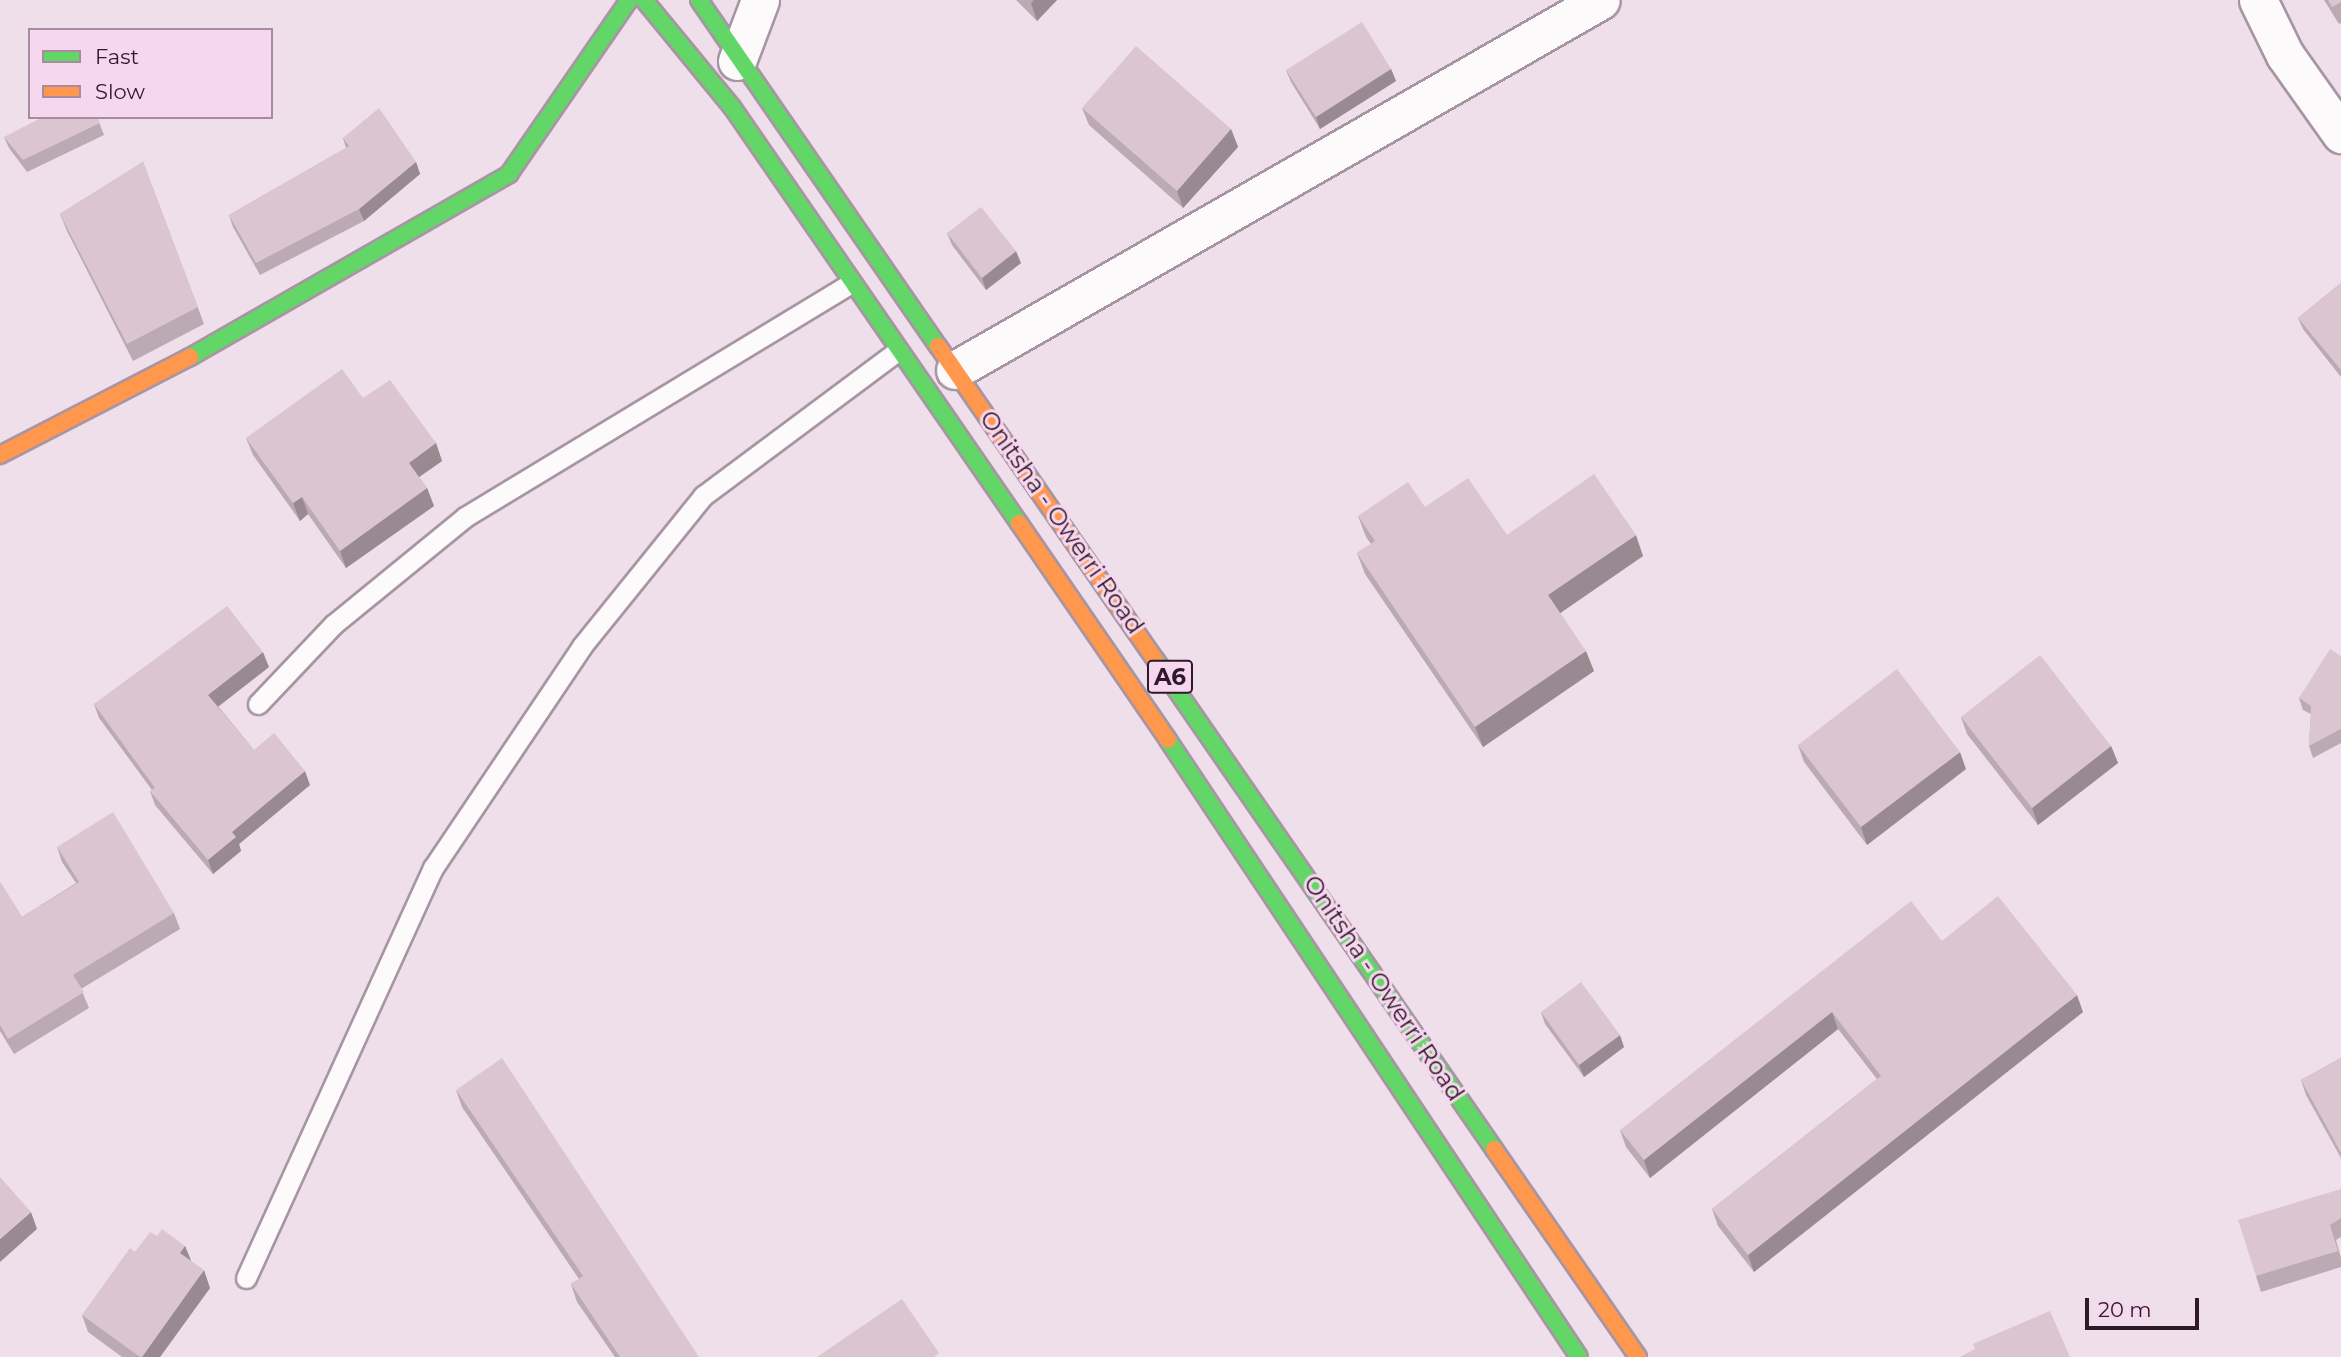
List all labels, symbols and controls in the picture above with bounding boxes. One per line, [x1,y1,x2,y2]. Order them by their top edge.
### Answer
legend [28,28,273,119]
text: Fast [95,44,139,69]
text: Slow [95,79,145,104]
street label: Onitsha - Owerri Road [974,405,1150,639]
road number: A6 [1146,657,1194,696]
street label: Onitsha - Owerri Road [1298,870,1470,1106]
scale bar [2089,1284,2203,1328]
text: 20 m [2098,1297,2152,1322]

